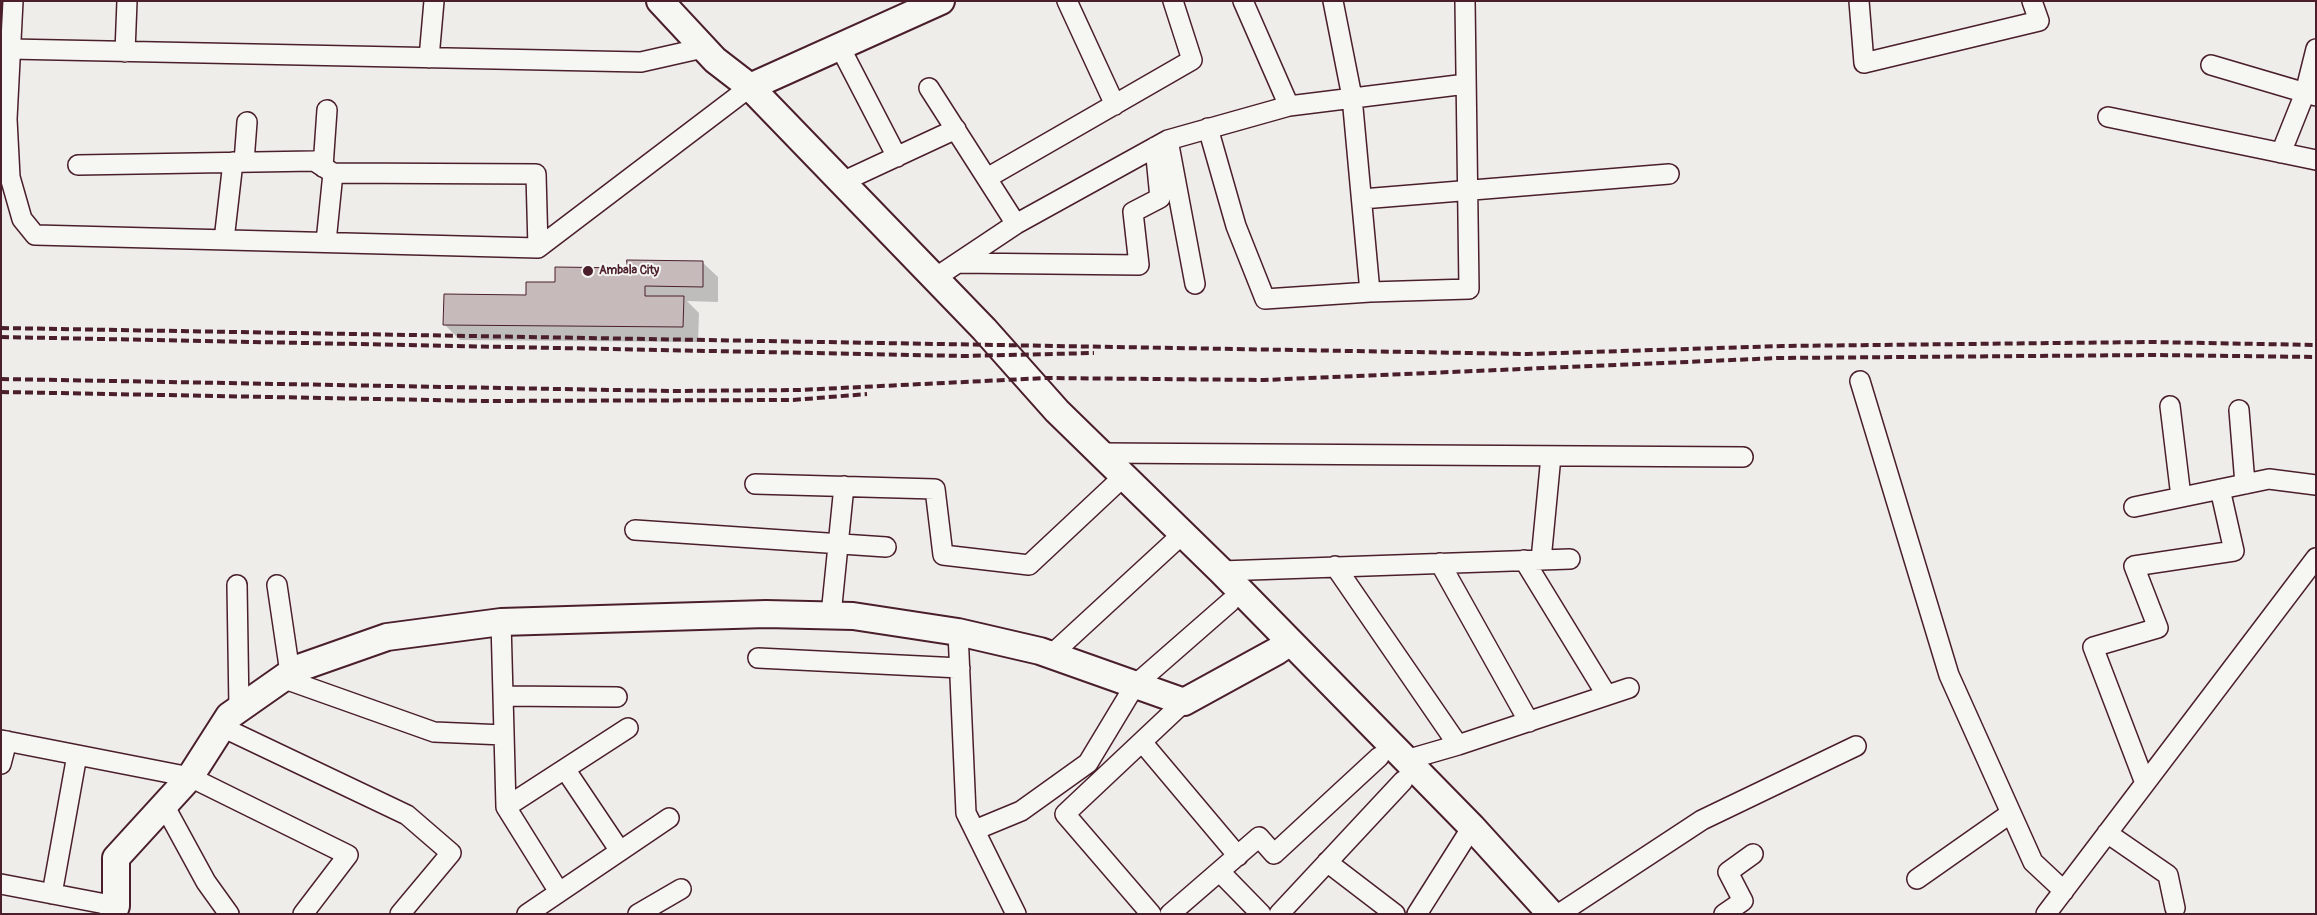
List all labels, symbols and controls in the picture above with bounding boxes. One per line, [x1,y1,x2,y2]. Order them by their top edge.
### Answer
marker: Ambala City [581,264,595,278]
place label: Ambala City [599,264,659,278]

